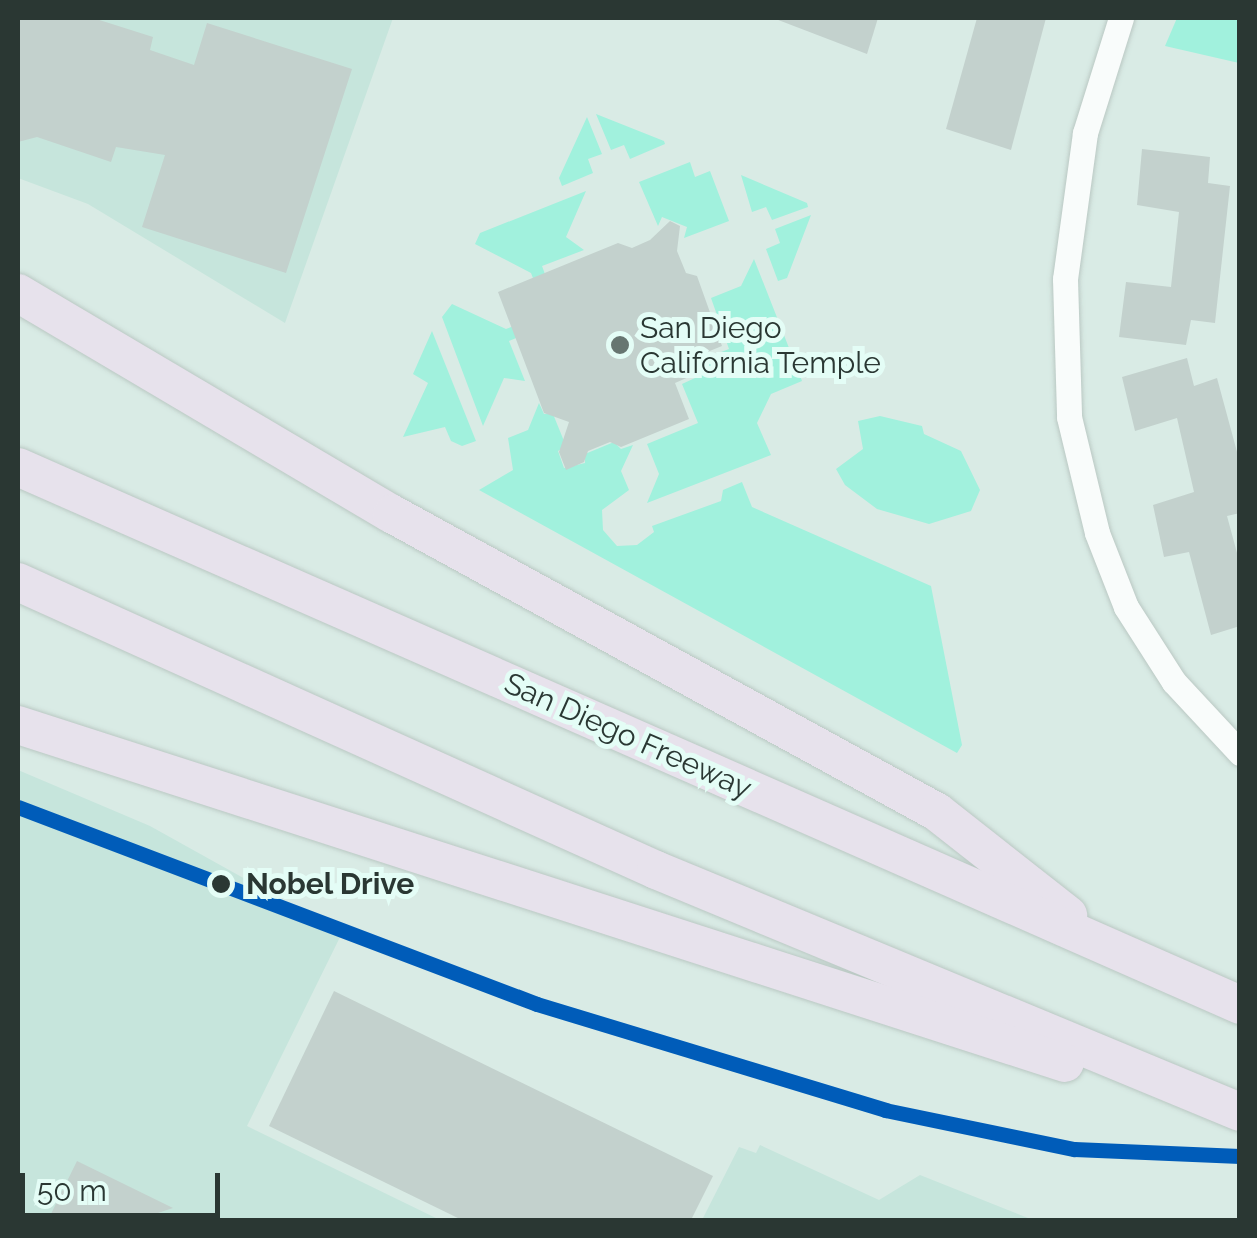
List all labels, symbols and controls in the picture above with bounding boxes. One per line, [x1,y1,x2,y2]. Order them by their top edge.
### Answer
place label: San Diego California Temple [640,310,882,380]
marker: San Diego California Temple [609,334,631,356]
street label: San Diego Freeway [499,665,757,807]
place label: Nobel Drive [246,866,415,902]
marker: Nobel Drive [205,868,237,900]
scale bar [25,1153,225,1215]
text: 50 m [37,1173,107,1208]

